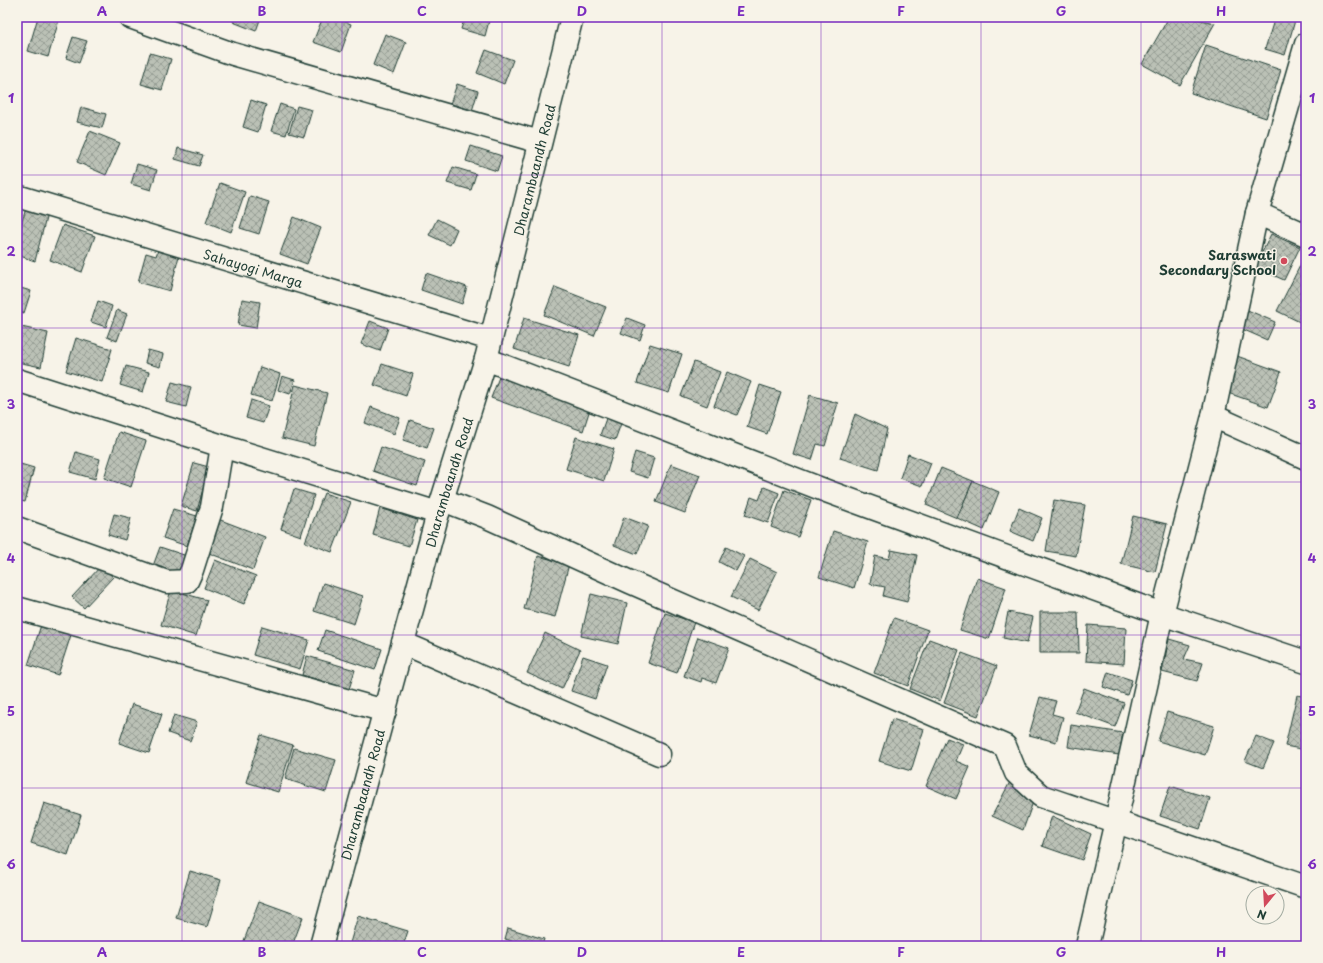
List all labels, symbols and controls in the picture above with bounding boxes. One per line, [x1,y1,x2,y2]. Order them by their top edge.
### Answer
text: A [97,1,107,20]
text: B [258,1,267,20]
text: C [417,1,427,20]
text: D [577,1,587,20]
text: E [737,1,745,20]
text: F [897,1,905,20]
text: G [1056,1,1066,20]
text: H [1216,1,1226,20]
text: 1 [8,88,14,107]
text: 1 [1309,88,1315,107]
street label: Dharambaandh Road [508,102,559,237]
text: 2 [6,241,16,260]
text: 2 [1307,241,1317,260]
street label: Sahayogi Marga [201,243,306,292]
place label: Saraswati Secondary School [1159,245,1276,279]
marker: Saraswati Secondary School [1279,256,1289,266]
text: 3 [7,394,16,413]
text: 3 [1308,394,1317,413]
street label: Dharambaandh Road [420,415,477,549]
text: 4 [7,548,16,567]
text: 4 [1308,548,1317,567]
text: 5 [7,701,15,720]
text: 5 [1308,701,1316,720]
street label: Dharambaandh Road [335,727,389,862]
text: 6 [6,854,16,873]
text: 6 [1307,854,1317,873]
north arrow [1245,885,1285,925]
text: N [1255,905,1269,924]
text: A [97,942,107,961]
text: B [258,942,267,961]
text: C [417,942,427,961]
text: D [577,942,587,961]
text: E [737,942,745,961]
text: F [897,942,905,961]
text: G [1056,942,1066,961]
text: H [1216,942,1226,961]

